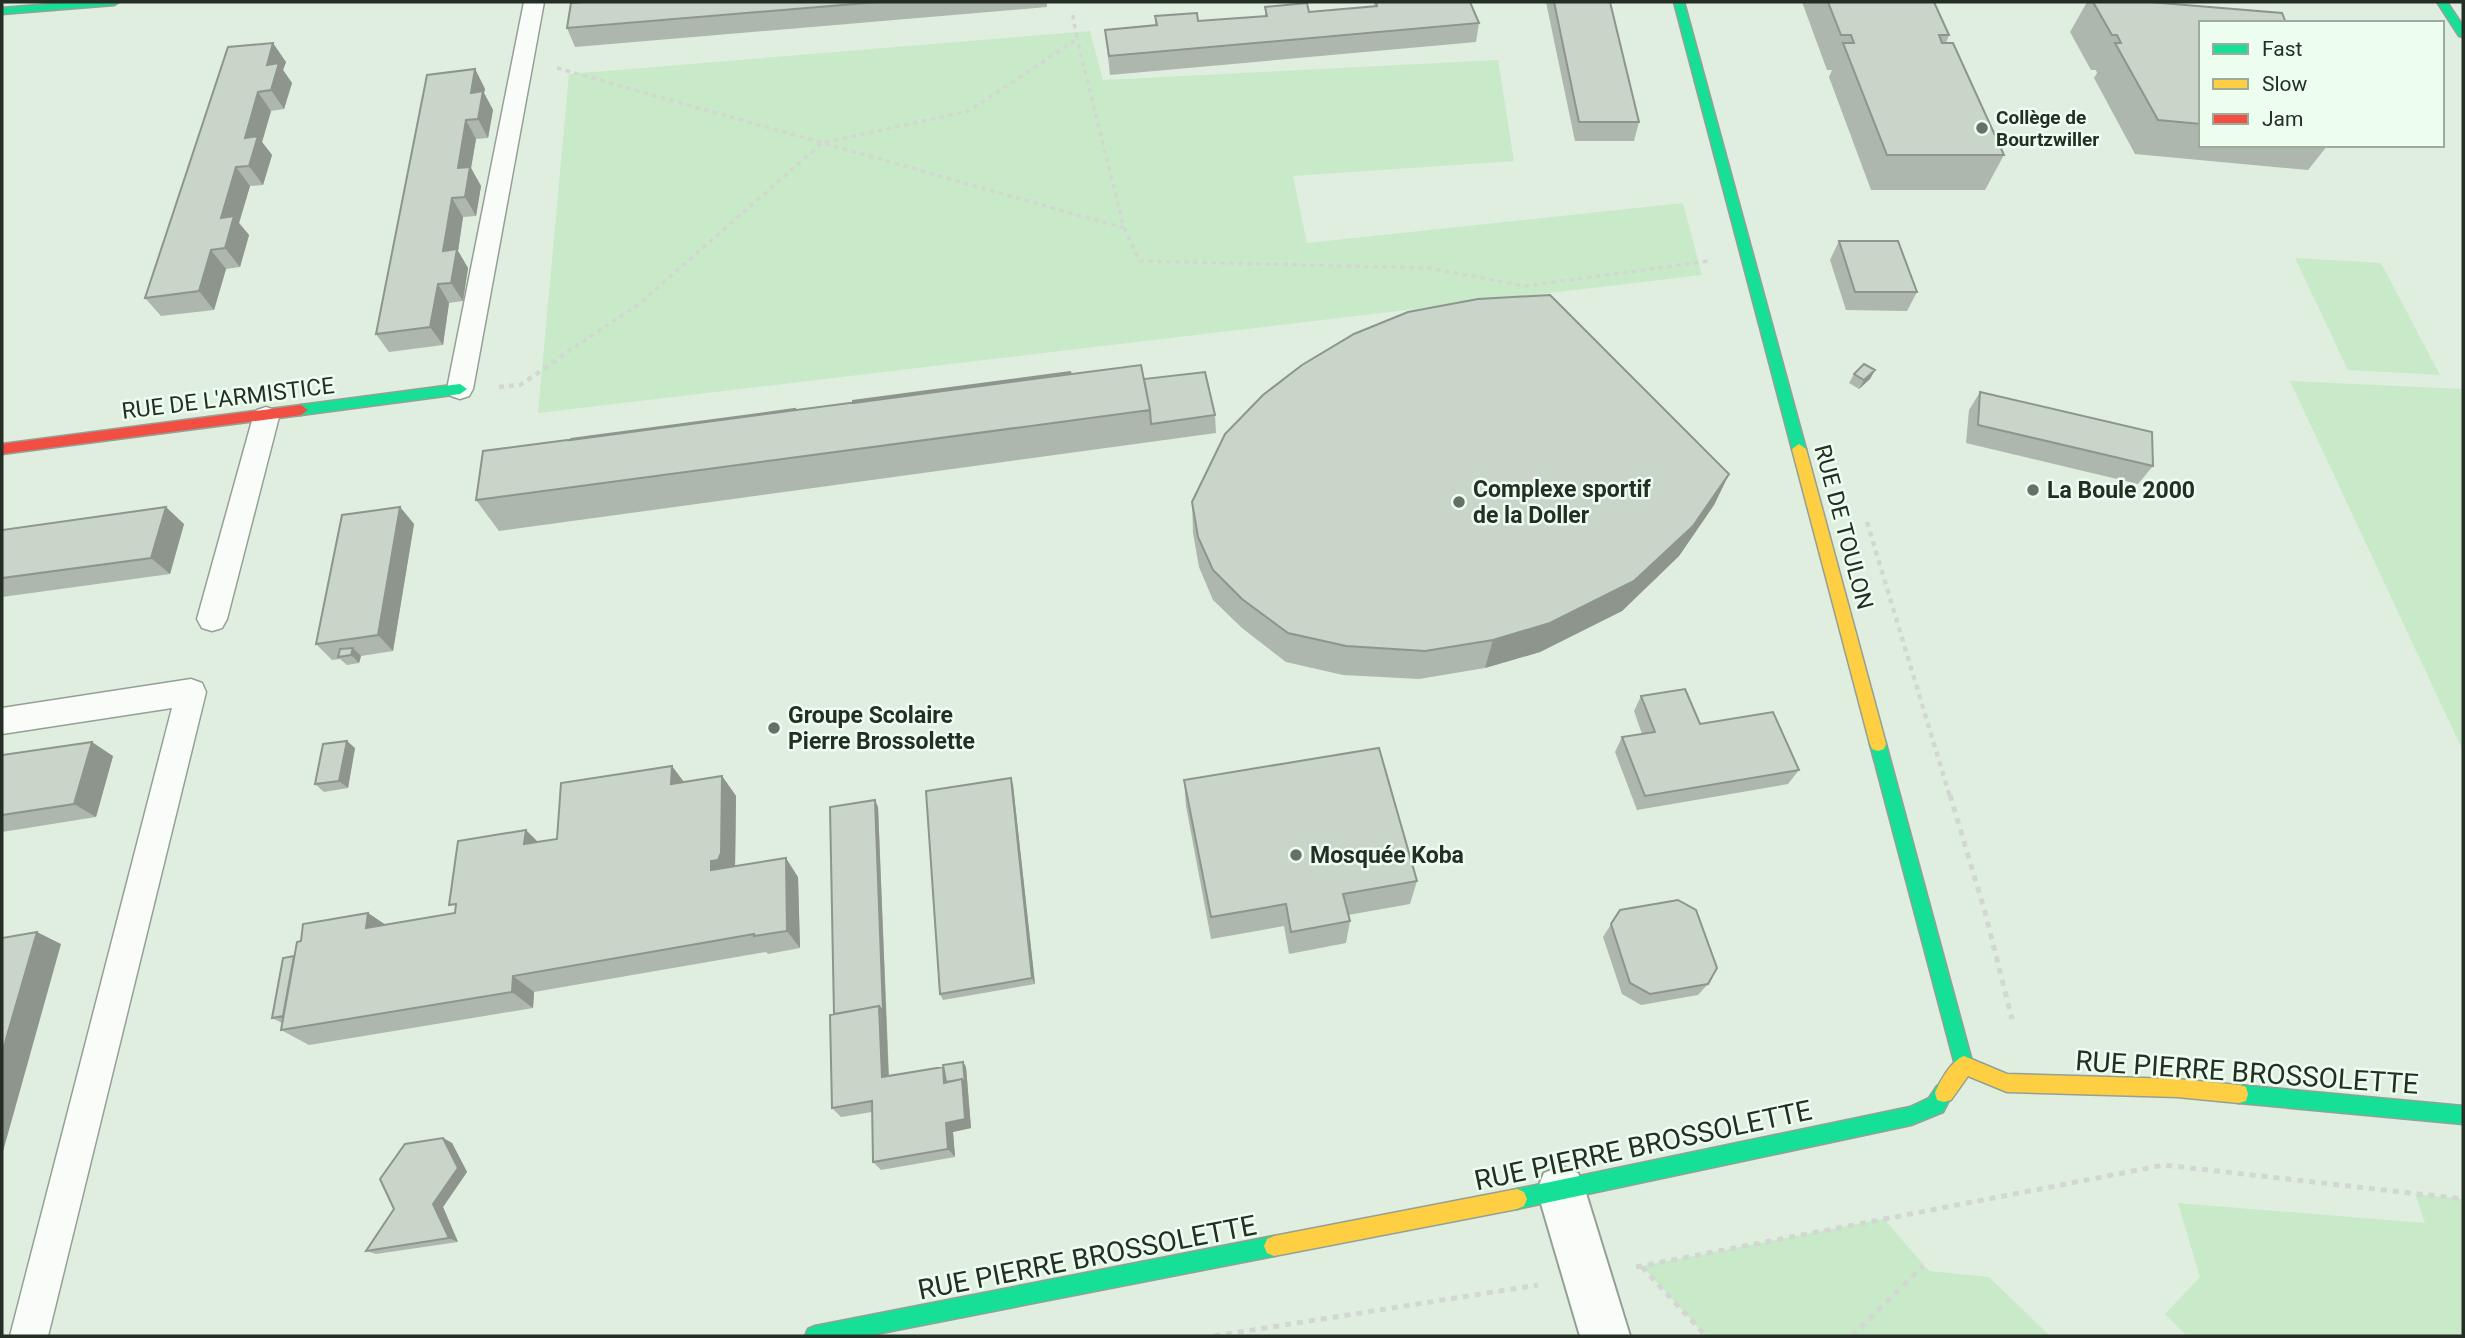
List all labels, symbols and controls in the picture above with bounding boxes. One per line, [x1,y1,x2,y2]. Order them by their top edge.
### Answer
legend [2199,21,2444,147]
text: Fast [2262,37,2303,61]
text: Slow [2262,72,2308,96]
place label: Collège de Bourtzwiller [1996,106,2099,151]
text: Jam [2262,107,2303,131]
marker: Collège de Bourtzwiller [1974,120,1990,136]
street label: RUE DE L'ARMISTICE [120,372,336,425]
street label: RUE DE TOULON [1809,442,1878,612]
place label: Complexe sportif de la Doller [1473,476,1652,529]
place label: La Boule 2000 [2047,477,2195,504]
marker: La Boule 2000 [2025,482,2041,498]
marker: Complexe sportif de la Doller [1451,494,1467,510]
place label: Groupe Scolaire Pierre Brossolette [788,702,975,755]
marker: Groupe Scolaire Pierre Brossolette [766,720,782,736]
place label: Mosquée Koba [1310,842,1464,869]
marker: Mosquée Koba [1288,847,1304,863]
street label: RUE PIERRE BROSSOLETTE [2074,1044,2420,1101]
street label: RUE PIERRE BROSSOLETTE [1471,1094,1815,1197]
street label: RUE PIERRE BROSSOLETTE [915,1208,1259,1307]

